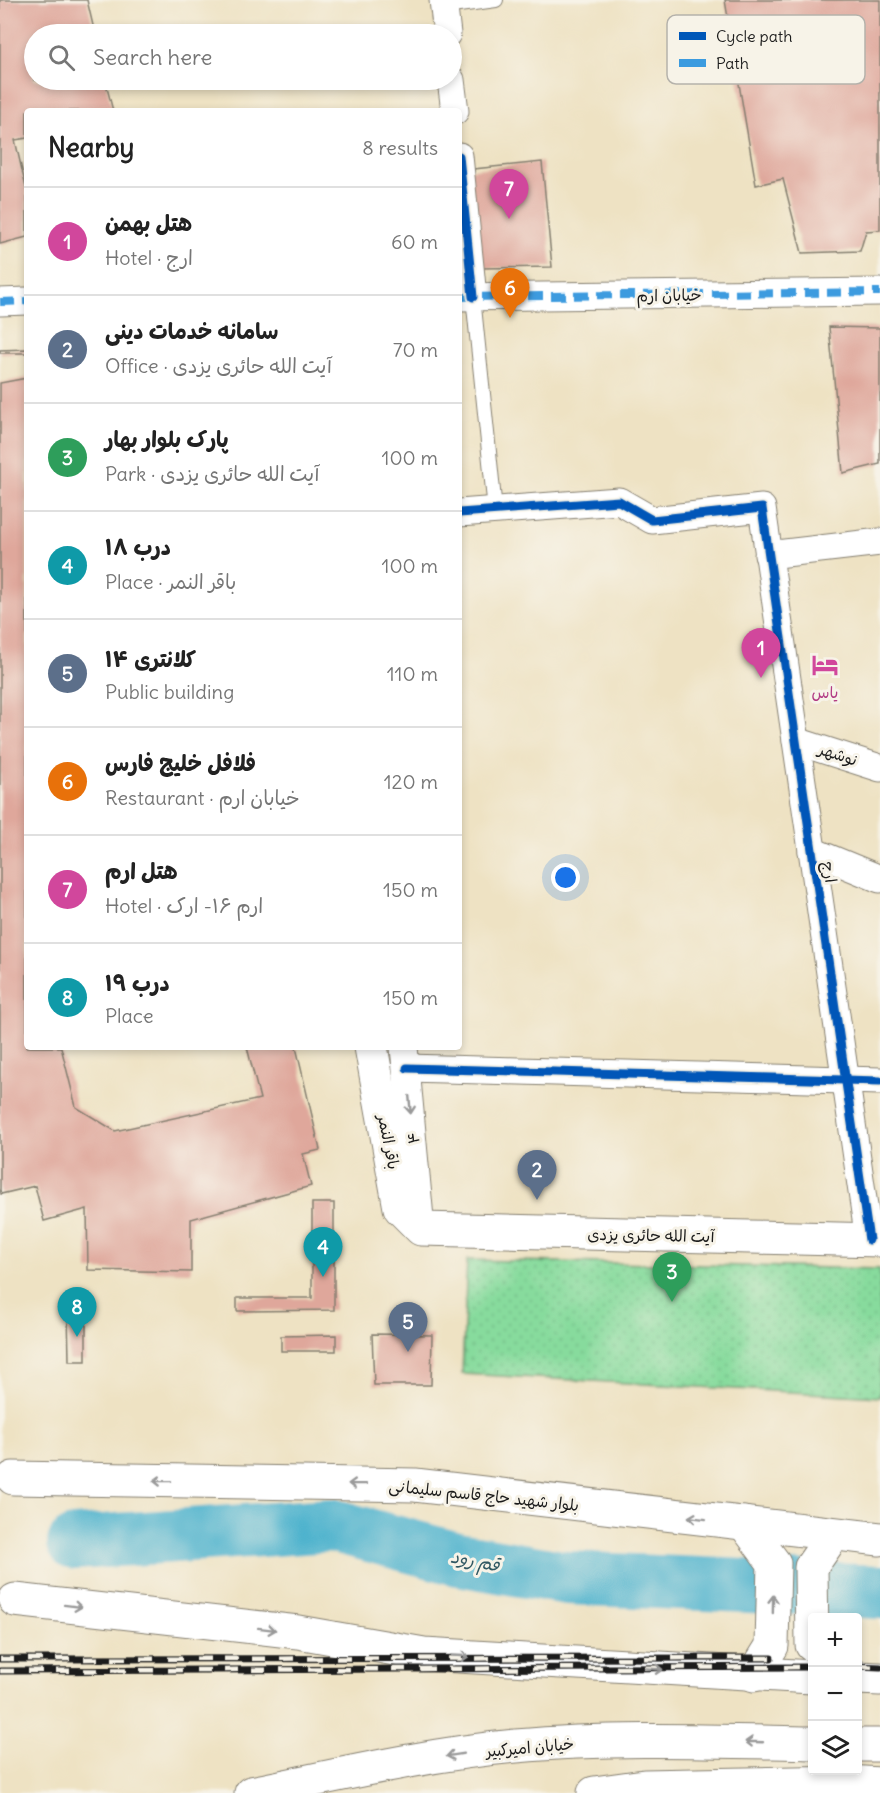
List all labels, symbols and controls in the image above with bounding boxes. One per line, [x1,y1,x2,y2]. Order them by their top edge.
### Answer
legend [667,15,865,84]
search box [24,24,462,90]
text: Cycle path [716,26,792,46]
icon: search [45,41,78,74]
text: Search here [93,43,212,71]
text: Path [716,53,749,73]
text: Nearby [48,131,134,164]
text: 8 results [362,135,438,160]
pin: 7 [490,170,528,219]
text: هتل بهمن [105,209,192,237]
text: 1 [64,229,71,254]
text: 60 m [391,229,438,254]
text: Hotel · ارج [105,245,193,270]
pin: 6 [490,268,530,318]
street label: خیابان ارم [636,284,702,309]
text: سامانه خدمات دینی [105,317,278,345]
text: 2 [62,337,73,362]
text: 70 m [393,337,438,362]
text: Office · آیت الله‌ حائری‌ یزدی [105,353,332,378]
text: پارک بلوار بهار [105,425,229,453]
text: 3 [62,445,73,470]
text: 100 m [381,445,438,470]
text: Park · آیت الله‌ حائری‌ یزدی [105,461,319,486]
text: درب ۱۸ [105,533,171,561]
text: 4 [62,553,73,578]
text: 100 m [381,553,438,578]
text: Place · باقر النمر [105,569,236,594]
pin: 1 [742,628,780,678]
text: کلانتری ۱۴ [105,645,196,673]
hotel icon: یاس [810,650,840,680]
text: 5 [62,661,73,686]
text: 110 m [387,661,438,686]
text: Public building [105,679,234,704]
place label: یاس [811,682,839,702]
street label: نوشهر [814,738,860,771]
text: فلافل خلیج فارس [105,749,256,777]
text: 6 [62,769,73,794]
text: 120 m [384,769,438,794]
text: Restaurant · خیابان ارم [105,785,300,810]
text: هتل ارم [105,857,178,885]
street label: ارج [818,860,841,884]
your location [551,863,580,892]
text: 7 [63,877,72,902]
text: 150 m [383,877,438,902]
text: Hotel · ارم ۱۶- ارک [105,893,263,918]
text: درب ۱۹ [105,969,170,997]
text: 8 [62,985,73,1010]
text: 150 m [383,985,438,1010]
text: Place [105,1003,153,1028]
one-way arrow [405,1095,416,1115]
street label: باقر النمر [374,1111,404,1171]
street label: ۴ [403,1131,423,1145]
pin: 2 [518,1150,556,1200]
street label: آیت الله‌ حائری‌ یزدی [587,1224,716,1246]
pin: 4 [304,1228,342,1277]
pin: 3 [652,1252,692,1302]
pin: 8 [58,1288,97,1337]
pin: 5 [388,1302,428,1352]
one-way arrow [152,1475,172,1487]
street label: بلوار شهید حاج قاسم سلیمانی [388,1475,580,1518]
one-way arrow [347,1478,367,1490]
one-way arrow [687,1512,707,1523]
water label: قم رود [448,1545,503,1580]
one-way arrow [767,1595,779,1615]
one-way arrow [63,1601,82,1612]
map controls [808,1613,862,1775]
button: + [808,1613,862,1667]
one-way arrow [256,1623,276,1634]
one-way arrow [449,1651,469,1662]
one-way arrow [644,1664,664,1675]
button: − [808,1667,862,1721]
button: layers [808,1721,862,1775]
street label: خیابان امیرکبیر [483,1733,575,1761]
one-way arrow [745,1736,765,1748]
one-way arrow [446,1750,465,1761]

